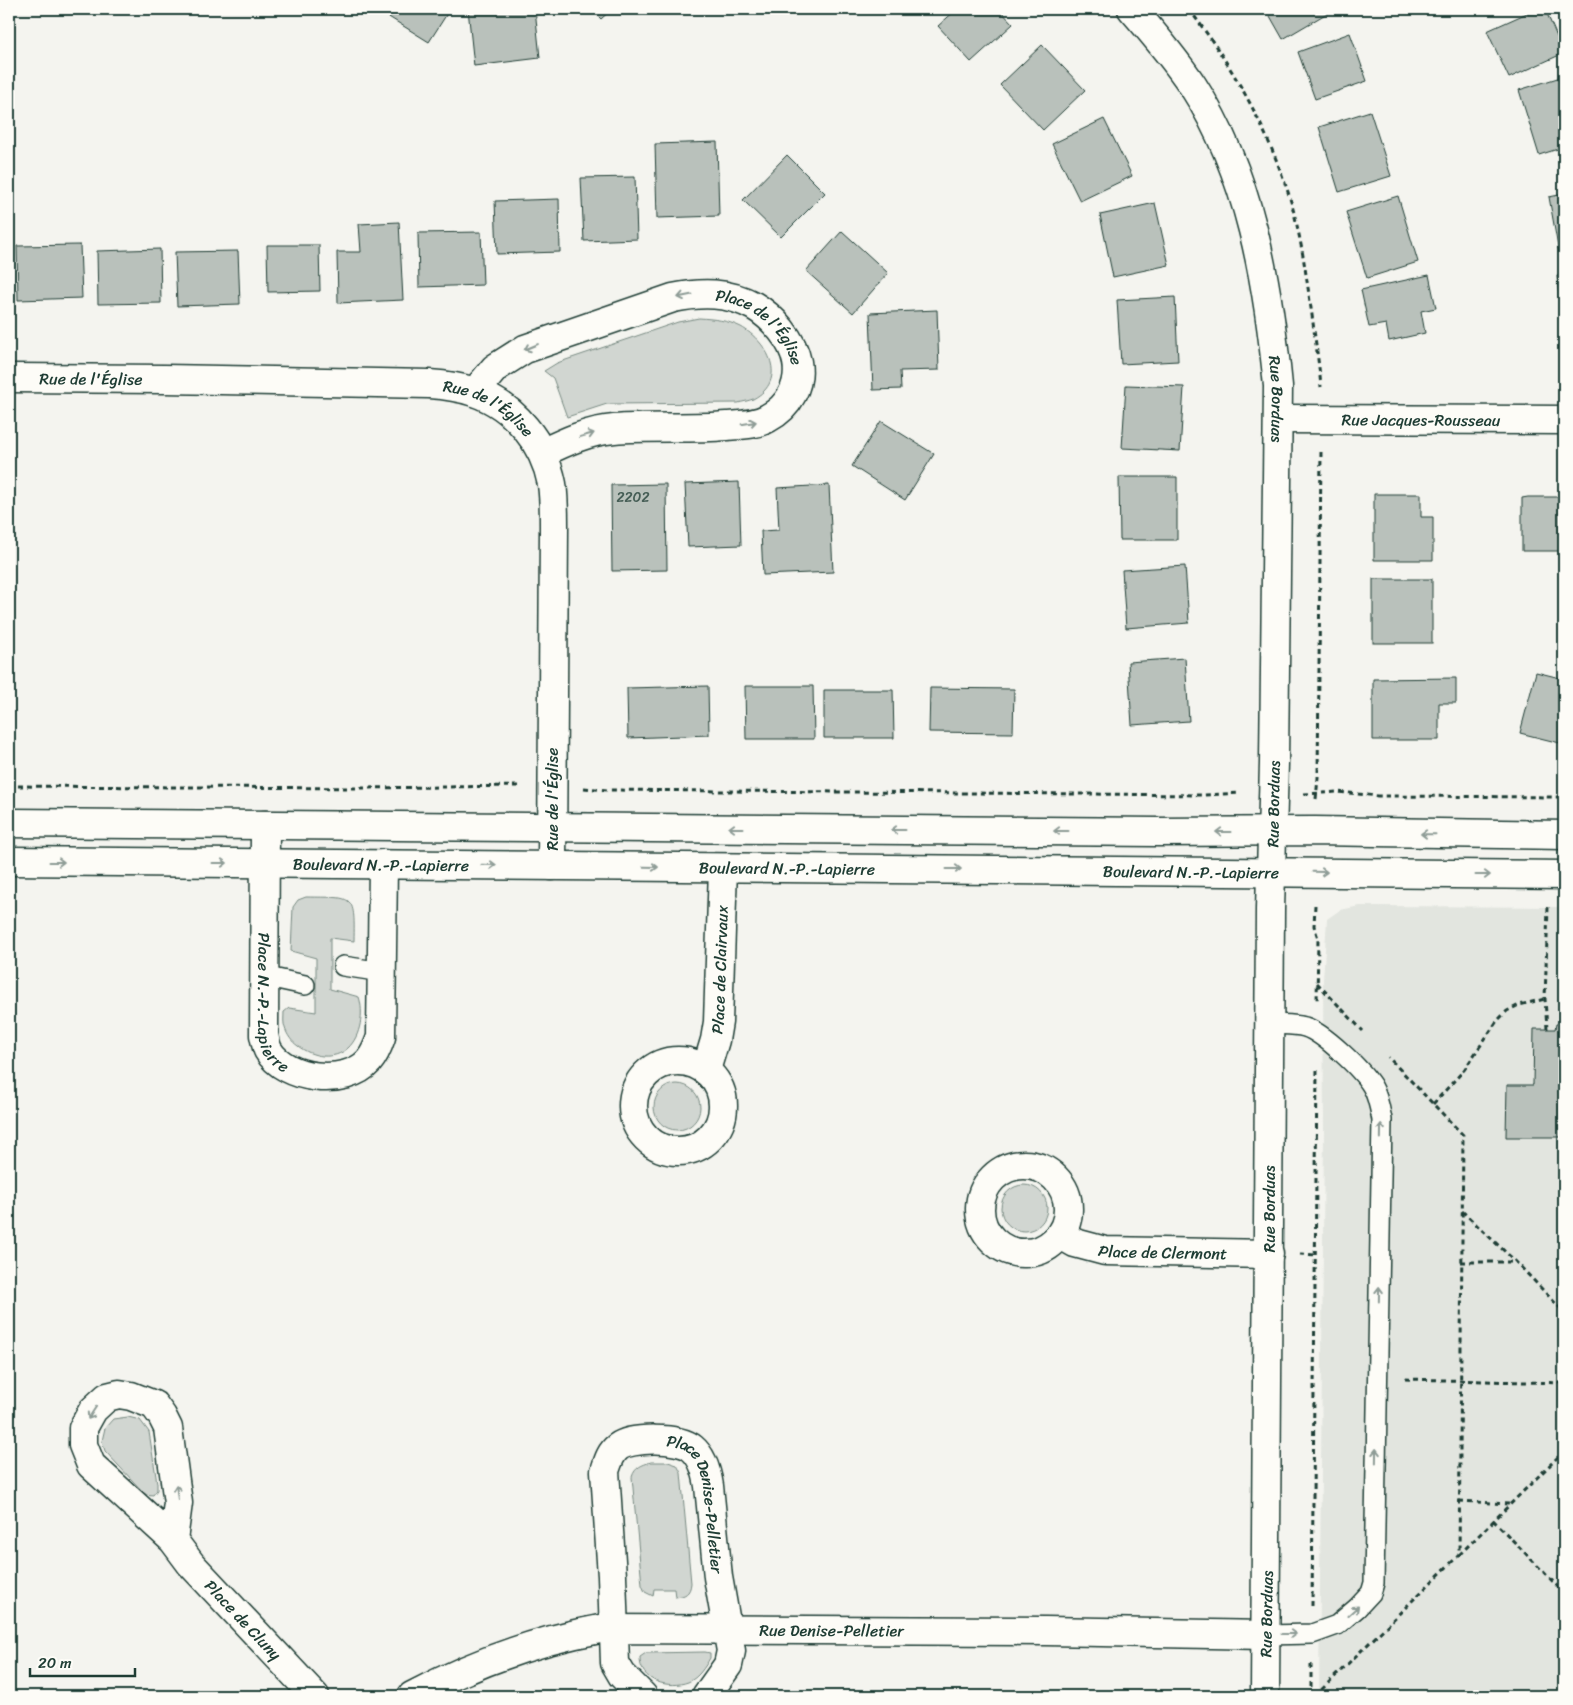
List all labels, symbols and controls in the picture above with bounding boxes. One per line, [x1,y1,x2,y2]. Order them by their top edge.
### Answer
street label: Place de l'Église [714,281,811,368]
one-way arrow [677,291,693,301]
one-way arrow [524,342,539,352]
street label: Rue Borduas [1260,354,1292,443]
street label: Rue de l'Église [39,364,143,394]
street label: Rue de l'Église [441,371,542,444]
street label: Rue Jacques-Rousseau [1342,405,1501,435]
one-way arrow [740,418,756,428]
one-way arrow [579,429,595,439]
house number: 2202 [616,485,650,510]
street label: Rue de l'Église [538,747,567,851]
street label: Rue Borduas [1258,760,1289,848]
one-way arrow [728,824,744,833]
one-way arrow [890,825,906,835]
one-way arrow [1053,826,1069,836]
one-way arrow [1215,827,1231,836]
one-way arrow [1420,829,1436,838]
street label: Boulevard N.-P.-Lapierre [293,850,469,880]
street label: Boulevard N.-P.-Lapierre [699,853,875,884]
one-way arrow [49,857,65,867]
street label: Boulevard N.-P.-Lapierre [1103,857,1279,887]
one-way arrow [212,858,228,868]
one-way arrow [480,860,496,870]
one-way arrow [642,862,659,872]
one-way arrow [945,865,961,874]
one-way arrow [1312,868,1328,877]
one-way arrow [1474,870,1490,880]
street label: Place de Clairvaux [702,904,737,1036]
street label: Place N.-P.-Lapierre [249,932,295,1081]
one-way arrow [1376,1124,1386,1140]
street label: Rue Borduas [1255,1165,1284,1253]
street label: Place de Clermont [1095,1236,1227,1268]
one-way arrow [1374,1286,1383,1302]
one-way arrow [87,1406,98,1420]
street label: Place Denise-Pelletier [665,1426,732,1576]
one-way arrow [1371,1449,1381,1465]
one-way arrow [172,1484,182,1500]
street label: Rue Borduas [1251,1570,1282,1658]
street label: Place de Cluny [197,1573,289,1668]
one-way arrow [1347,1605,1360,1617]
street label: Rue Denise-Pelletier [759,1616,905,1645]
one-way arrow [1280,1629,1296,1639]
scale bar [30,1645,135,1677]
text: 20 m [38,1650,72,1676]

